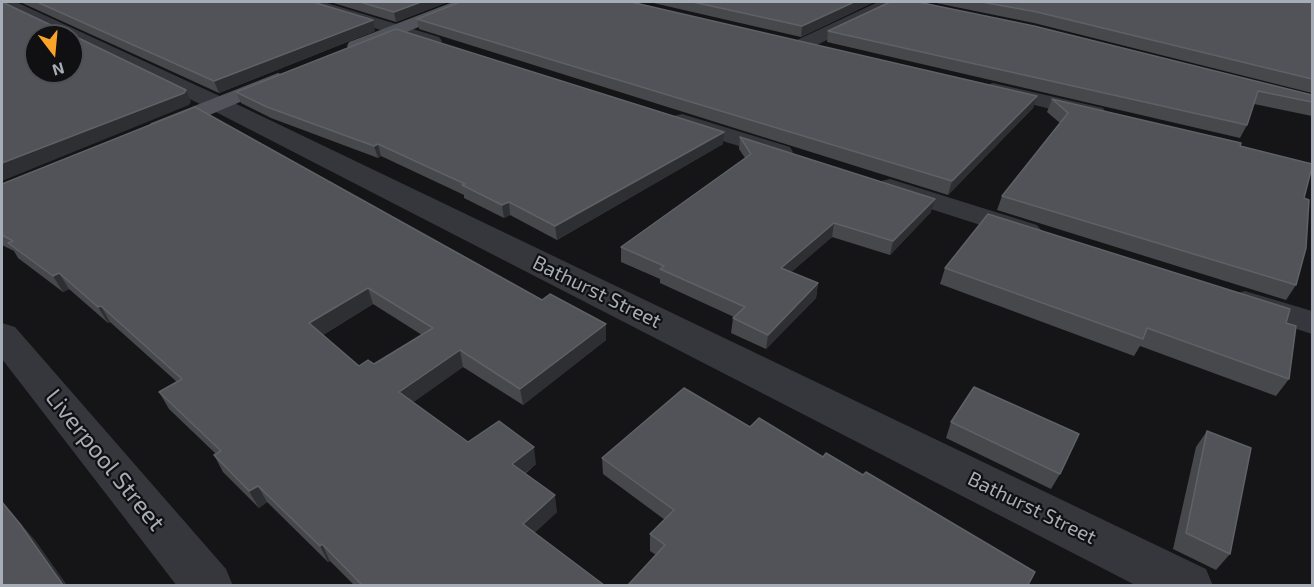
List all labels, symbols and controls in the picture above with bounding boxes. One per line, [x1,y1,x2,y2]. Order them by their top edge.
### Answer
north arrow [24,24,84,84]
text: N [50,59,67,81]
street label: Bathurst Street [529,251,665,333]
street label: Liverpool Street [39,383,171,537]
street label: Bathurst Street [964,467,1100,549]

